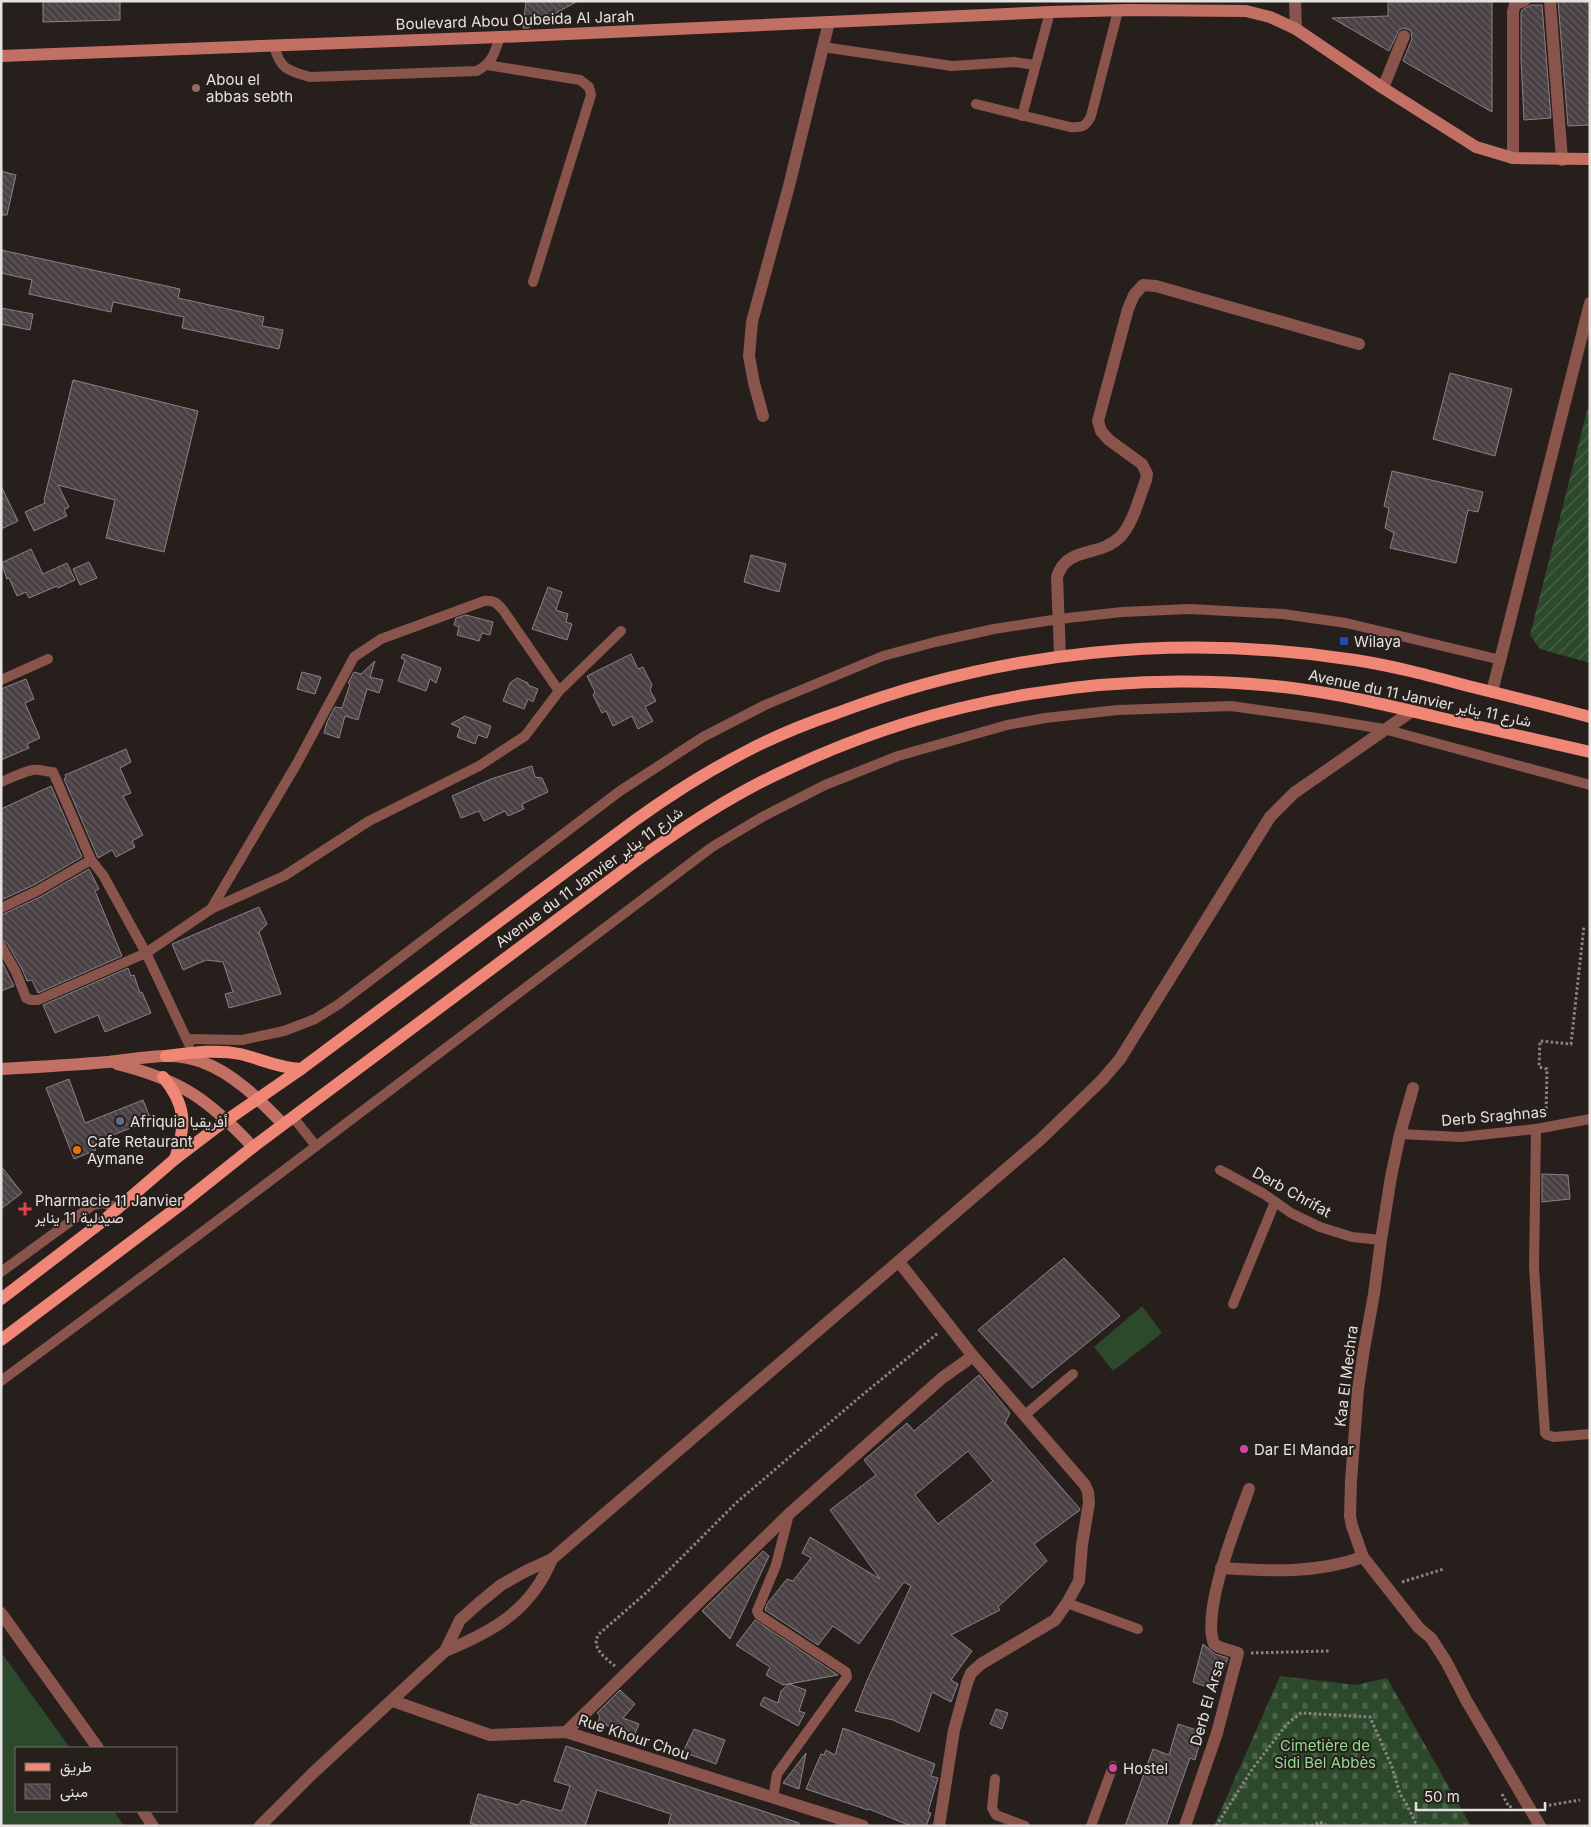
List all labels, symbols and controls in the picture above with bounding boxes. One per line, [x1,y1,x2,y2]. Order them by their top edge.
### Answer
street label: Boulevard Abou Oubeida Al Jarah [395,6,635,34]
place label: Abou el abbas sebth [206,70,293,106]
marker: Abou el abbas sebth [190,82,202,94]
place label: Wilaya [1354,632,1401,651]
marker: Wilaya [1338,635,1350,647]
street label: Avenue du 11 Janvier شارع 11 يناير [1306,665,1533,733]
street label: Avenue du 11 Janvier شارع 11 يناير [491,802,688,953]
street label: Derb Sraghnas [1440,1102,1548,1130]
place label: Afriquia أفريقيا [130,1112,228,1131]
marker: Afriquia أفريقيا [114,1115,126,1127]
place label: Cafe Retaurant Aymane [87,1132,193,1168]
marker: Cafe Retaurant Aymane [71,1144,83,1156]
street label: Derb Chrifat [1249,1163,1335,1221]
place label: Pharmacie 11 Janvier صيدلية 11 يناير [34,1191,183,1227]
marker: Pharmacie 11 Janvier صيدلية 11 يناير [19,1203,31,1215]
street label: Kaa El Mechra [1330,1324,1362,1428]
place label: Dar El Mandar [1254,1440,1354,1459]
marker: Dar El Mandar [1238,1443,1250,1455]
street label: Derb El Arsa [1186,1658,1228,1748]
street label: Rue Khour Chou [576,1710,692,1764]
park label: Cimetière de Sidi Bel Abbès [1274,1736,1376,1772]
legend [15,1747,178,1812]
text: طريق [60,1757,92,1777]
place label: Hostel [1123,1759,1168,1778]
marker: Hostel [1107,1762,1119,1774]
scale bar [1416,1780,1545,1812]
text: مبنى [60,1782,88,1802]
text: 50 m [1424,1787,1460,1806]

